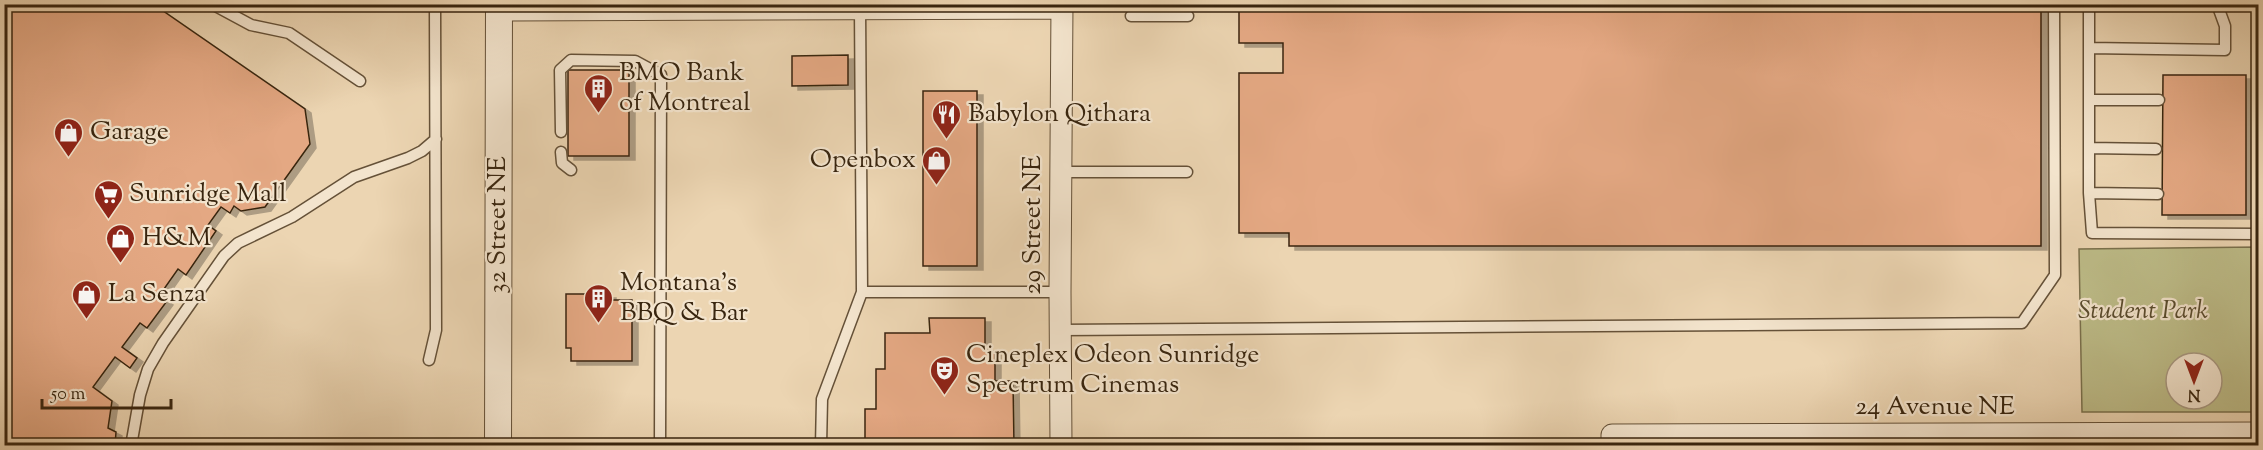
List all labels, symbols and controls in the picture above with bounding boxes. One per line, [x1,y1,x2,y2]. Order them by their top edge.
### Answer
place label: BMO Bank of Montreal [619,55,751,122]
building icon: BMO Bank of Montreal [582,72,614,114]
place label: Babylon Qithara [968,96,1151,133]
restaurant icon: Babylon Qithara [931,98,963,140]
place label: Garage [90,114,169,151]
shop icon: Garage [53,116,85,158]
place label: Openbox [810,142,916,179]
shop icon: Openbox [921,144,953,186]
street label: 29 Street NE [1015,155,1052,295]
street label: 32 Street NE [480,156,517,294]
place label: Sunridge Mall [129,176,287,213]
supermarket icon: Sunridge Mall [92,178,124,220]
place label: H&M [142,220,211,257]
shop icon: H&M [105,222,137,264]
place label: Montana's BBQ & Bar [620,265,748,332]
place label: La Senza [108,276,206,313]
shop icon: La Senza [71,278,103,320]
building icon: Montana's BBQ & Bar [583,282,615,324]
park label: Student Park [2078,293,2208,330]
place label: Cineplex Odeon Sunridge Spectrum Cinemas [966,337,1259,404]
north arrow [2164,351,2224,411]
theatre icon: Cineplex Odeon Sunridge Spectrum Cinemas [929,354,961,396]
scale bar [42,372,171,410]
text: 50 m [50,382,86,408]
text: N [2187,382,2200,405]
street label: 24 Avenue NE [1855,389,2015,426]

